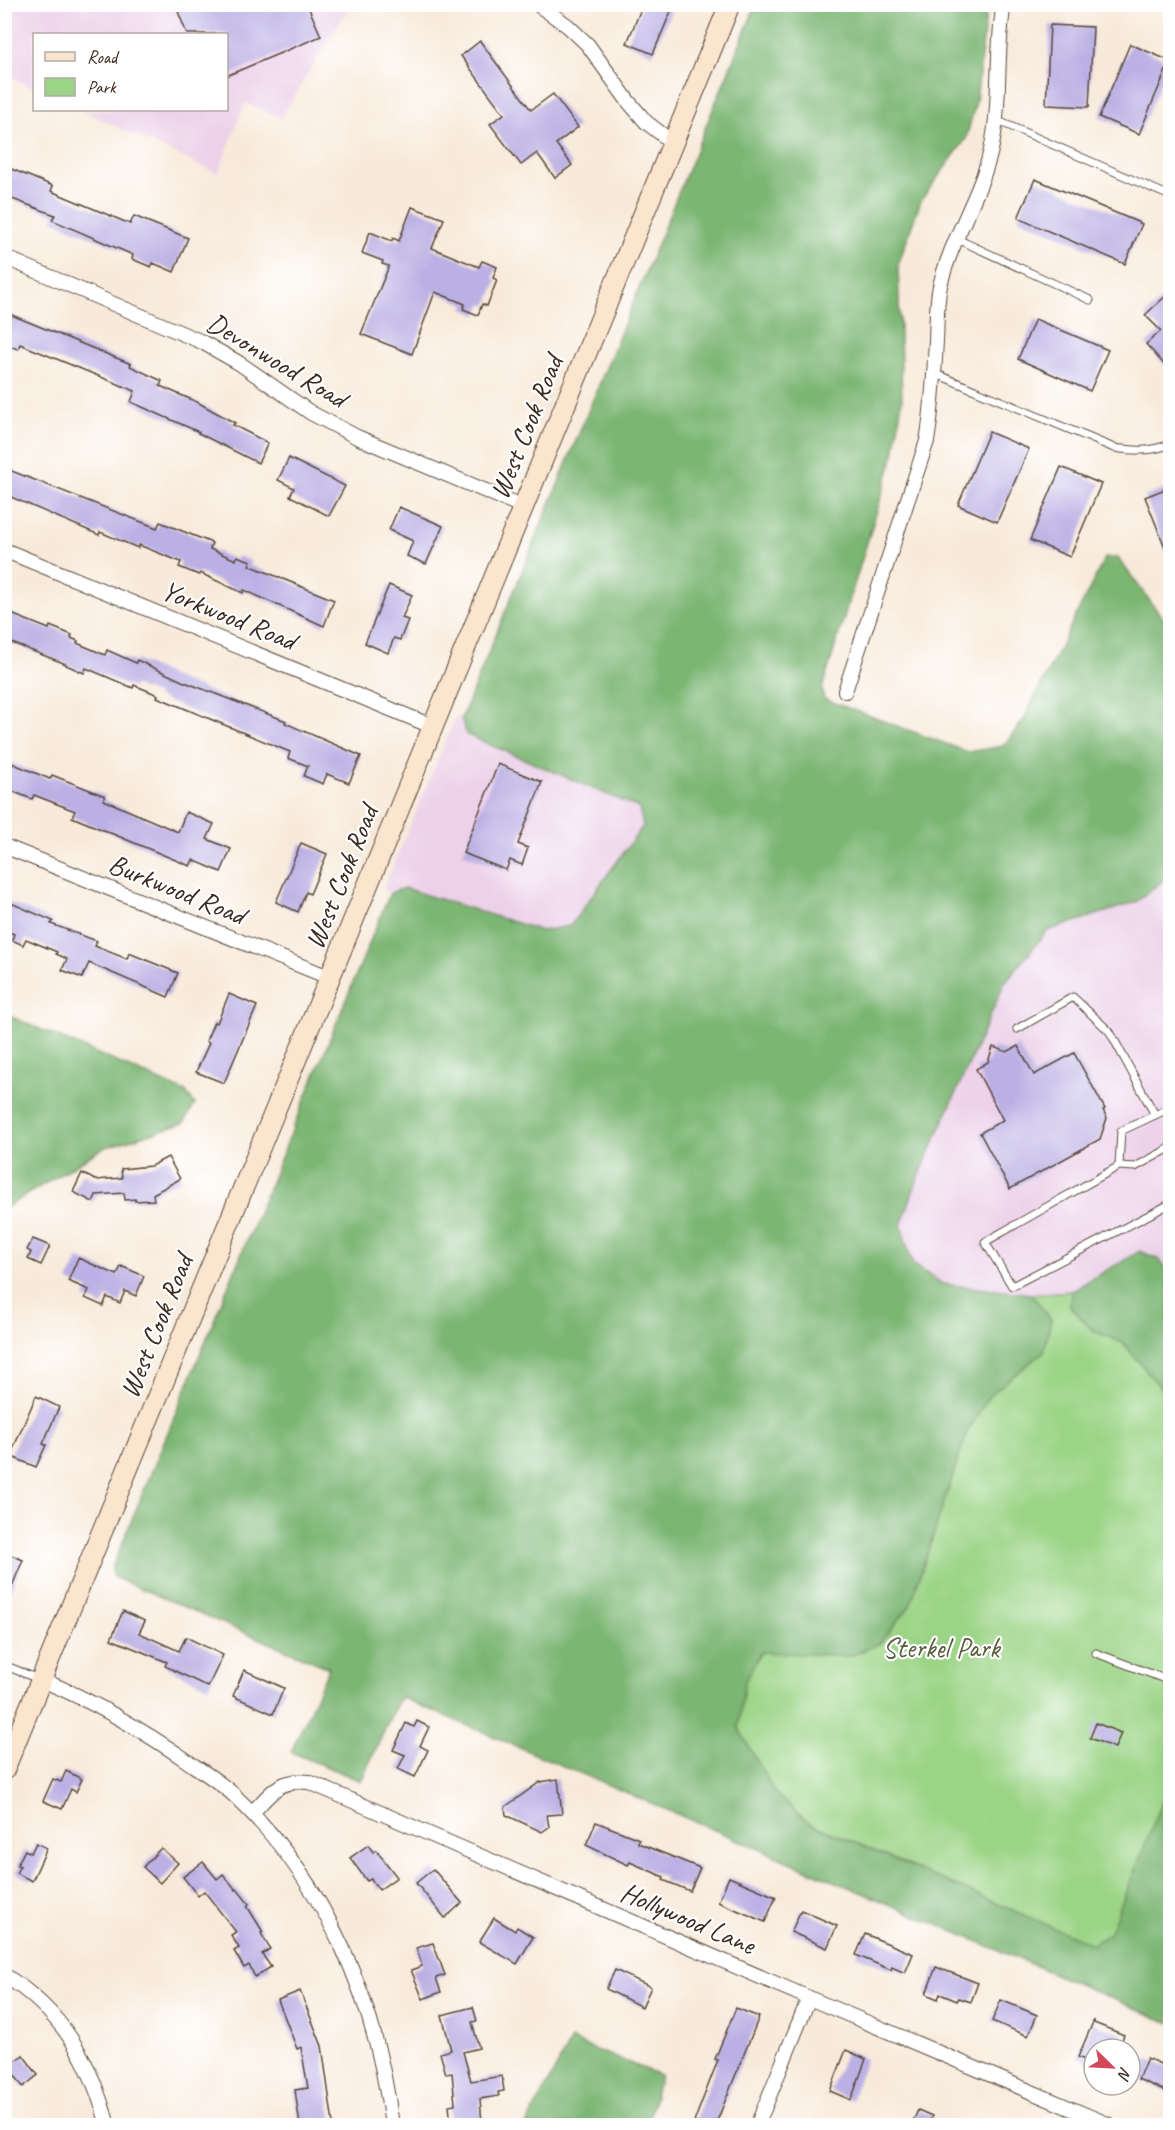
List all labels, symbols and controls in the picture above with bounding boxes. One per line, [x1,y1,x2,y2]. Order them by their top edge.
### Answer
legend [33,33,228,111]
text: Road [87,46,120,68]
text: Park [87,76,117,98]
street label: Devonwood Road [201,305,356,417]
street label: West Cook Road [481,347,572,504]
street label: Yorkwood Road [157,572,305,659]
street label: West Cook Road [296,797,387,954]
street label: Burkwood Road [104,846,254,934]
street label: West Cook Road [111,1246,202,1403]
park label: Sterkel Park [882,1630,1001,1665]
street label: Hollywood Lane [616,1874,762,1963]
north arrow [1082,2037,1142,2097]
text: N [1112,2064,1136,2084]

